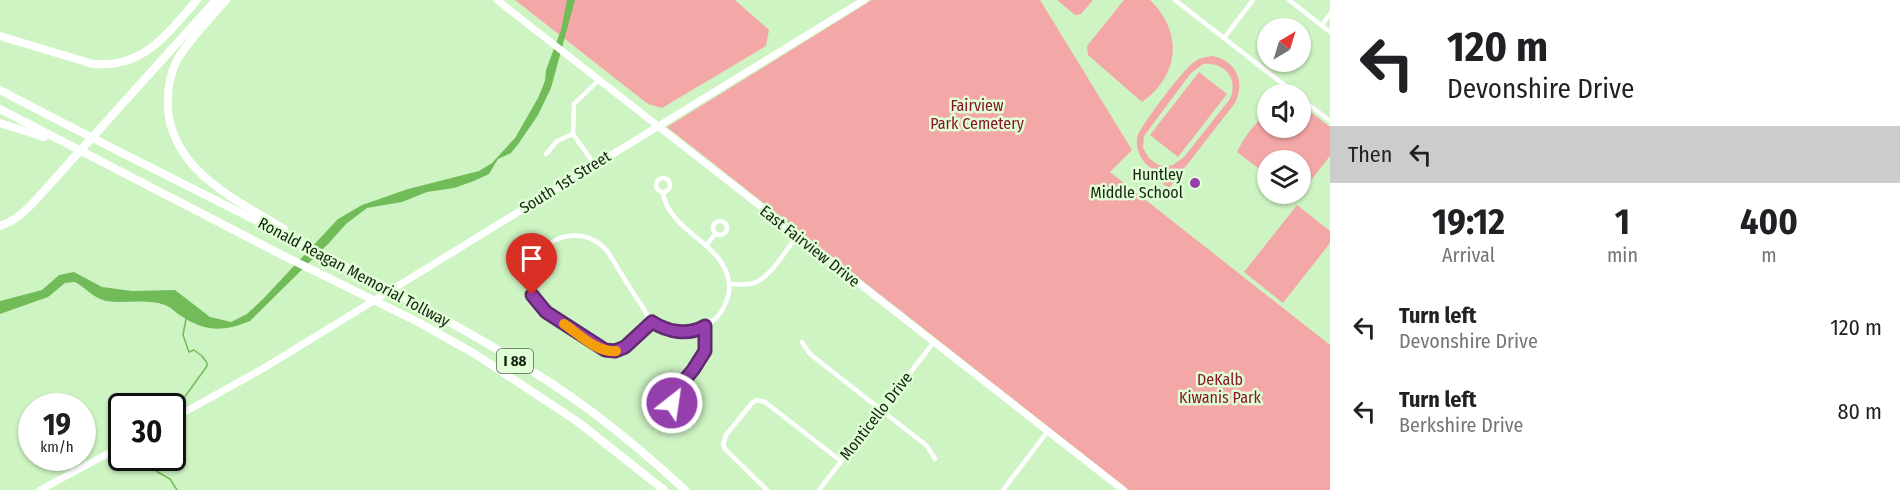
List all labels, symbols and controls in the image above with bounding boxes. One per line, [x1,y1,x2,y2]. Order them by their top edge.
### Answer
north arrow [1257,18,1311,72]
map controls [1257,18,1311,204]
text: 120 m [1447,22,1548,72]
icon: left [1348,24,1426,102]
text: Devonshire Drive [1447,73,1634,105]
button: sound [1257,84,1311,138]
park label: Fairview Park Cemetery [930,96,1025,133]
icon: left [1404,138,1437,171]
text: Then [1348,141,1392,168]
street label: South 1st Street [516,146,615,217]
button: layers [1257,150,1311,204]
place label: Huntley Middle School [1090,165,1184,202]
marker: Huntley Middle School [1188,176,1202,190]
text: 19:12 [1432,200,1505,244]
text: 1 [1615,200,1630,244]
text: 400 [1740,200,1798,244]
street label: East Fairview Drive [756,201,864,291]
street label: Ronald Reagan Memorial Tollway [255,213,454,331]
pin [506,233,557,295]
icon: arrive [515,242,548,275]
text: Arrival [1442,243,1495,267]
text: min [1607,243,1638,267]
text: m [1761,243,1777,267]
text: Turn left [1399,302,1477,329]
icon: left [1348,311,1381,344]
text: 120 m [1830,314,1882,341]
text: Devonshire Drive [1399,329,1538,353]
road number: I 88 [497,349,533,373]
street label: Monticello Drive [836,368,916,464]
park label: DeKalb Kiwanis Park [1179,370,1262,407]
position arrow [640,371,704,435]
text: Turn left [1399,386,1477,413]
speed limit sign: 30 [108,393,186,471]
icon: left [1348,395,1381,428]
text: 80 m [1837,398,1882,425]
text: 19 [43,407,71,443]
text: Berkshire Drive [1399,413,1523,437]
text: km/h [40,438,74,456]

